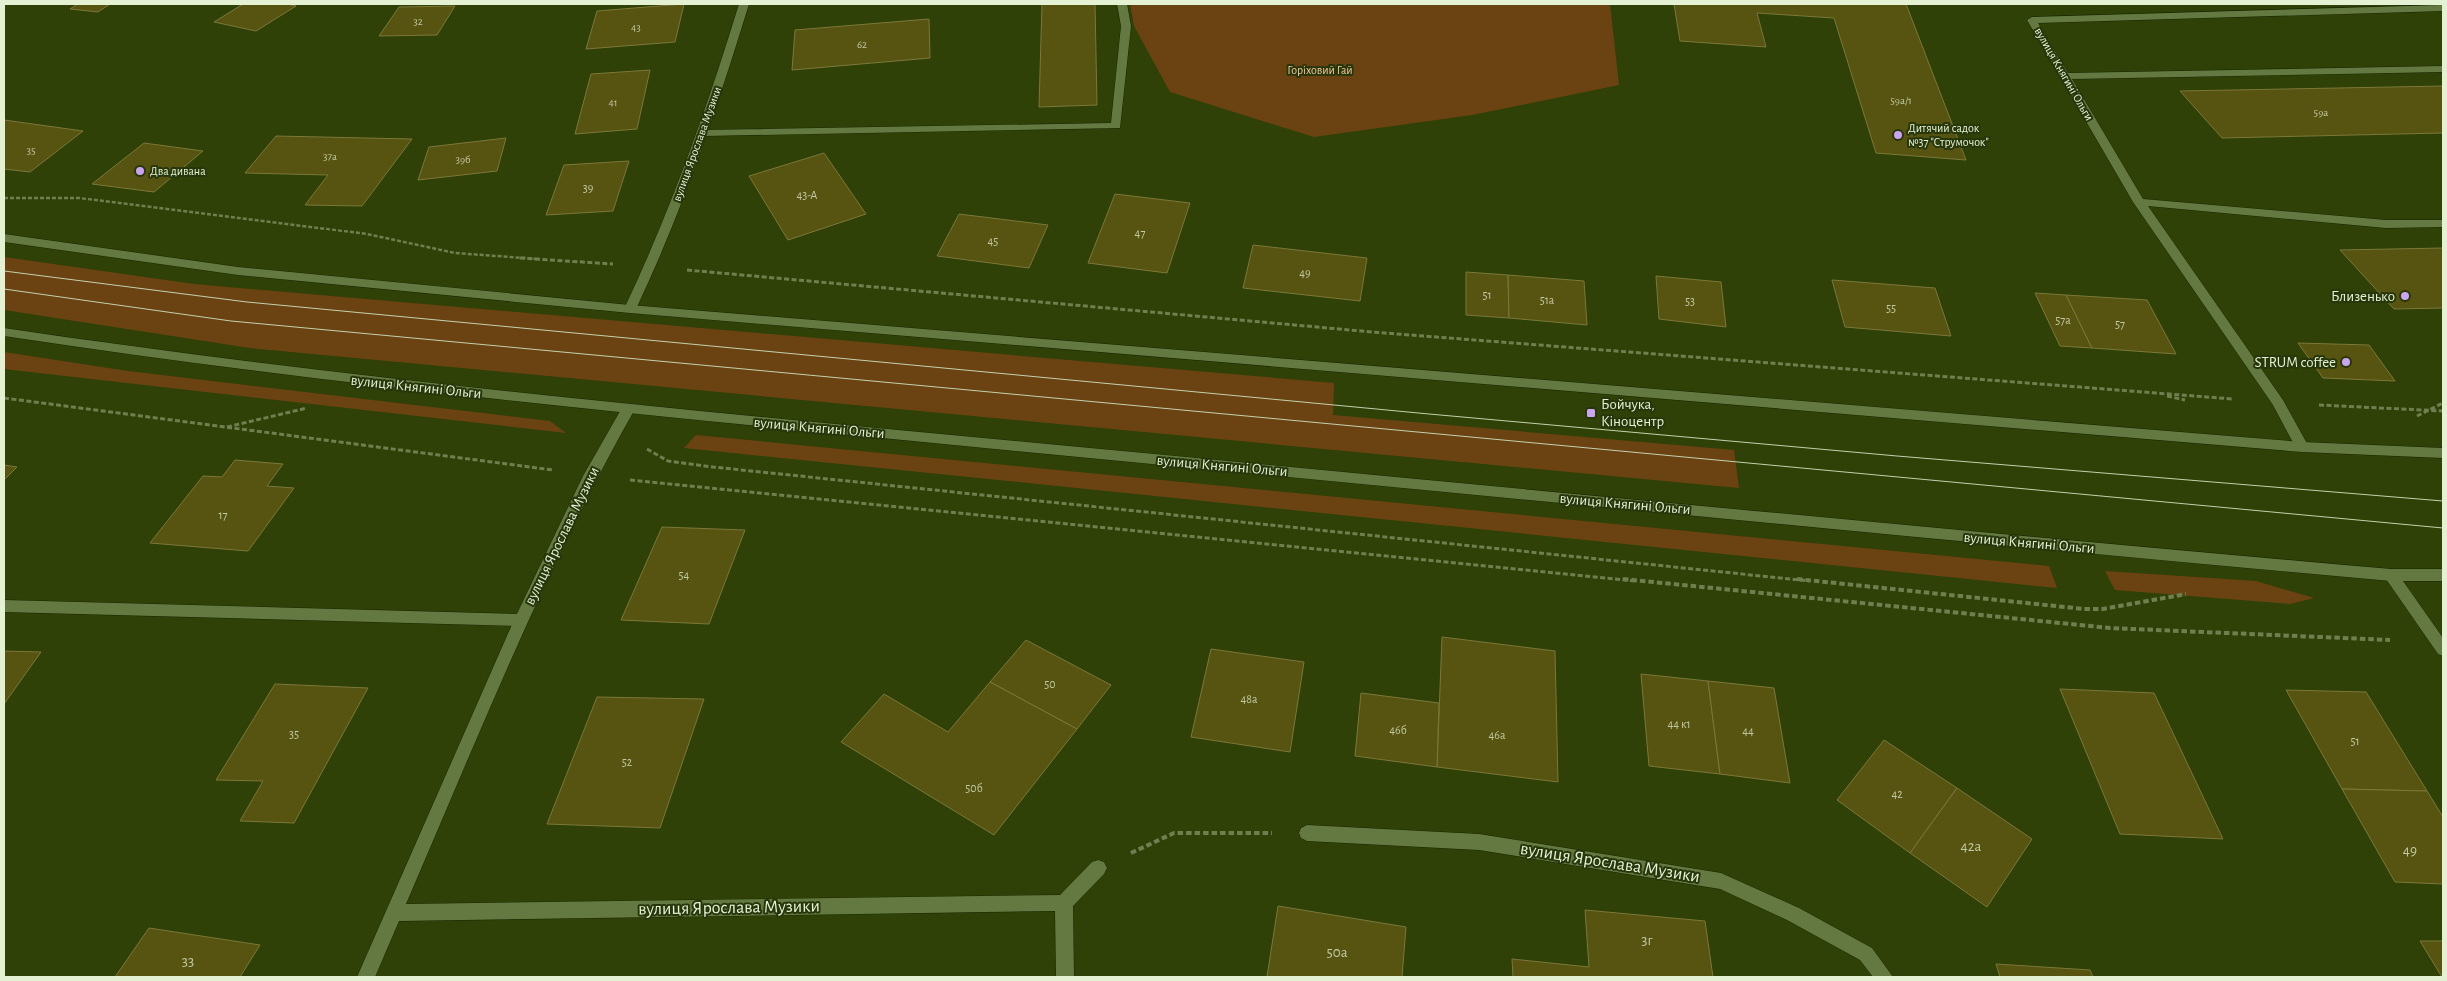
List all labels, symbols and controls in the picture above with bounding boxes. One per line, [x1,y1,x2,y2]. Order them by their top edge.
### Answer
house number: 32 [413,16,423,27]
house number: 43 [631,22,641,33]
street label: вулиця Княгині Ольги [2032,25,2095,123]
house number: 62 [857,39,867,50]
park label: Горіховий Гай [1287,64,1353,76]
street label: вулиця Ярослава Музики [671,85,724,203]
house number: 59а/1 [1890,95,1912,106]
house number: 41 [608,97,618,108]
house number: 59а [2314,107,2328,118]
place label: Дитячий садок №37 "Струмочок" [1908,122,1989,149]
marker: Дитячий садок №37 "Струмочок" [1892,129,1904,141]
house number: 35 [26,145,36,156]
house number: 37а [323,151,337,162]
house number: 39б [455,154,471,165]
marker: Два дивана [134,165,146,177]
place label: Два дивана [150,165,206,177]
house number: 39 [583,182,594,194]
house number: 43-А [797,189,817,201]
house number: 47 [1135,227,1145,239]
house number: 45 [988,235,998,247]
house number: 49 [1299,267,1311,279]
house number: 51 [1482,289,1492,301]
place label: Близенько [2331,289,2395,304]
marker: Близенько [2399,290,2411,302]
house number: 51а [1540,294,1555,306]
house number: 53 [1685,295,1695,307]
house number: 55 [1886,302,1896,314]
house number: 57а [2055,314,2071,326]
house number: 57 [2115,318,2125,330]
place label: STRUM coffee [2255,355,2336,370]
marker: STRUM coffee [2340,356,2352,368]
street label: вулиця Княгині Ольги [350,373,482,401]
place label: Бойчука, Кіноцентр [1601,397,1664,429]
marker: Бойчука, Кіноцентр [1585,407,1597,419]
street label: вулиця Княгині Ольги [753,415,885,441]
street label: вулиця Княгині Ольги [1156,453,1288,479]
street label: вулиця Ярослава Музики [522,465,602,607]
street label: вулиця Княгині Ольги [1559,491,1691,517]
house number: 17 [218,509,228,521]
street label: вулиця Княгині Ольги [1963,530,2095,556]
house number: 54 [679,569,690,581]
house number: 50 [1044,678,1056,690]
house number: 48а [1241,693,1258,705]
house number: 44 к1 [1667,718,1691,730]
house number: 46б [1389,724,1407,736]
house number: 44 [1742,725,1754,737]
house number: 35 [289,728,299,740]
house number: 46а [1489,729,1506,741]
house number: 51 [2350,735,2360,747]
house number: 52 [622,756,633,768]
house number: 50б [965,782,983,794]
house number: 42 [1891,788,1903,800]
house number: 42а [1961,839,1982,854]
street label: вулиця Ярослава Музики [1519,840,1701,886]
house number: 49 [2403,843,2417,858]
street label: вулиця Ярослава Музики [638,897,820,919]
house number: 3г [1641,933,1654,948]
house number: 50а [1326,945,1348,960]
house number: 33 [182,954,194,969]

